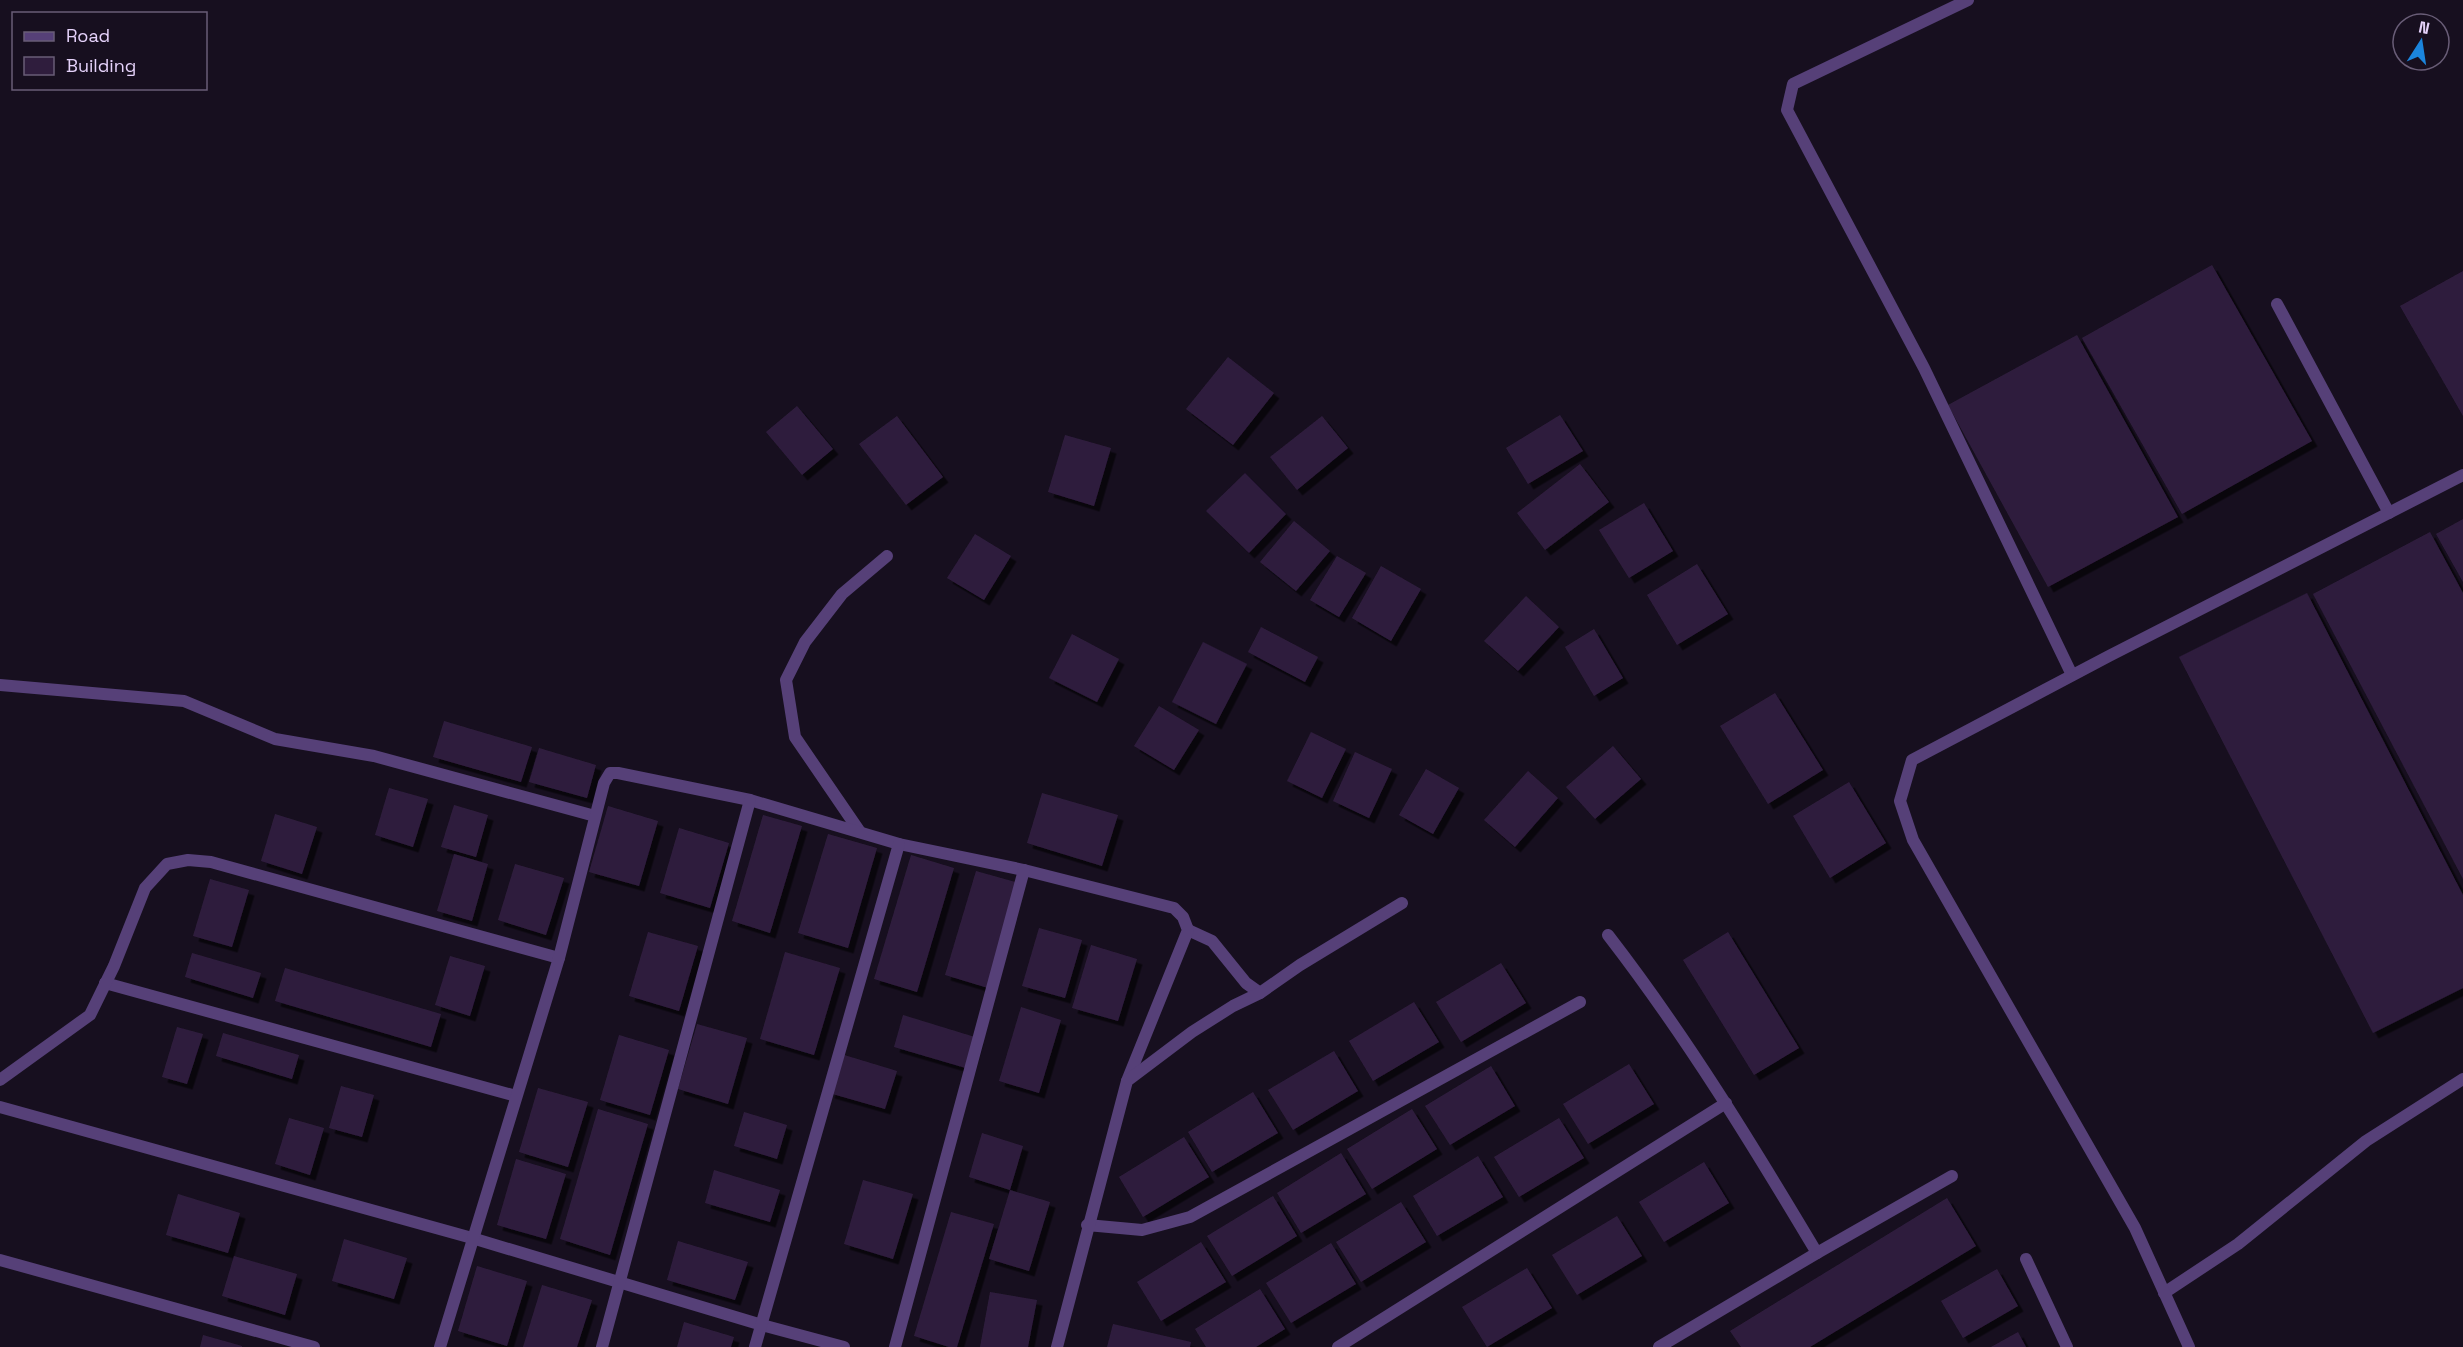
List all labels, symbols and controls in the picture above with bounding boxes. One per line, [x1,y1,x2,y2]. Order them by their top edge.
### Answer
legend [12,12,207,90]
north arrow [2391,12,2451,72]
text: N [2417,16,2431,39]
text: Road [66,24,110,47]
text: Building [66,54,136,77]

